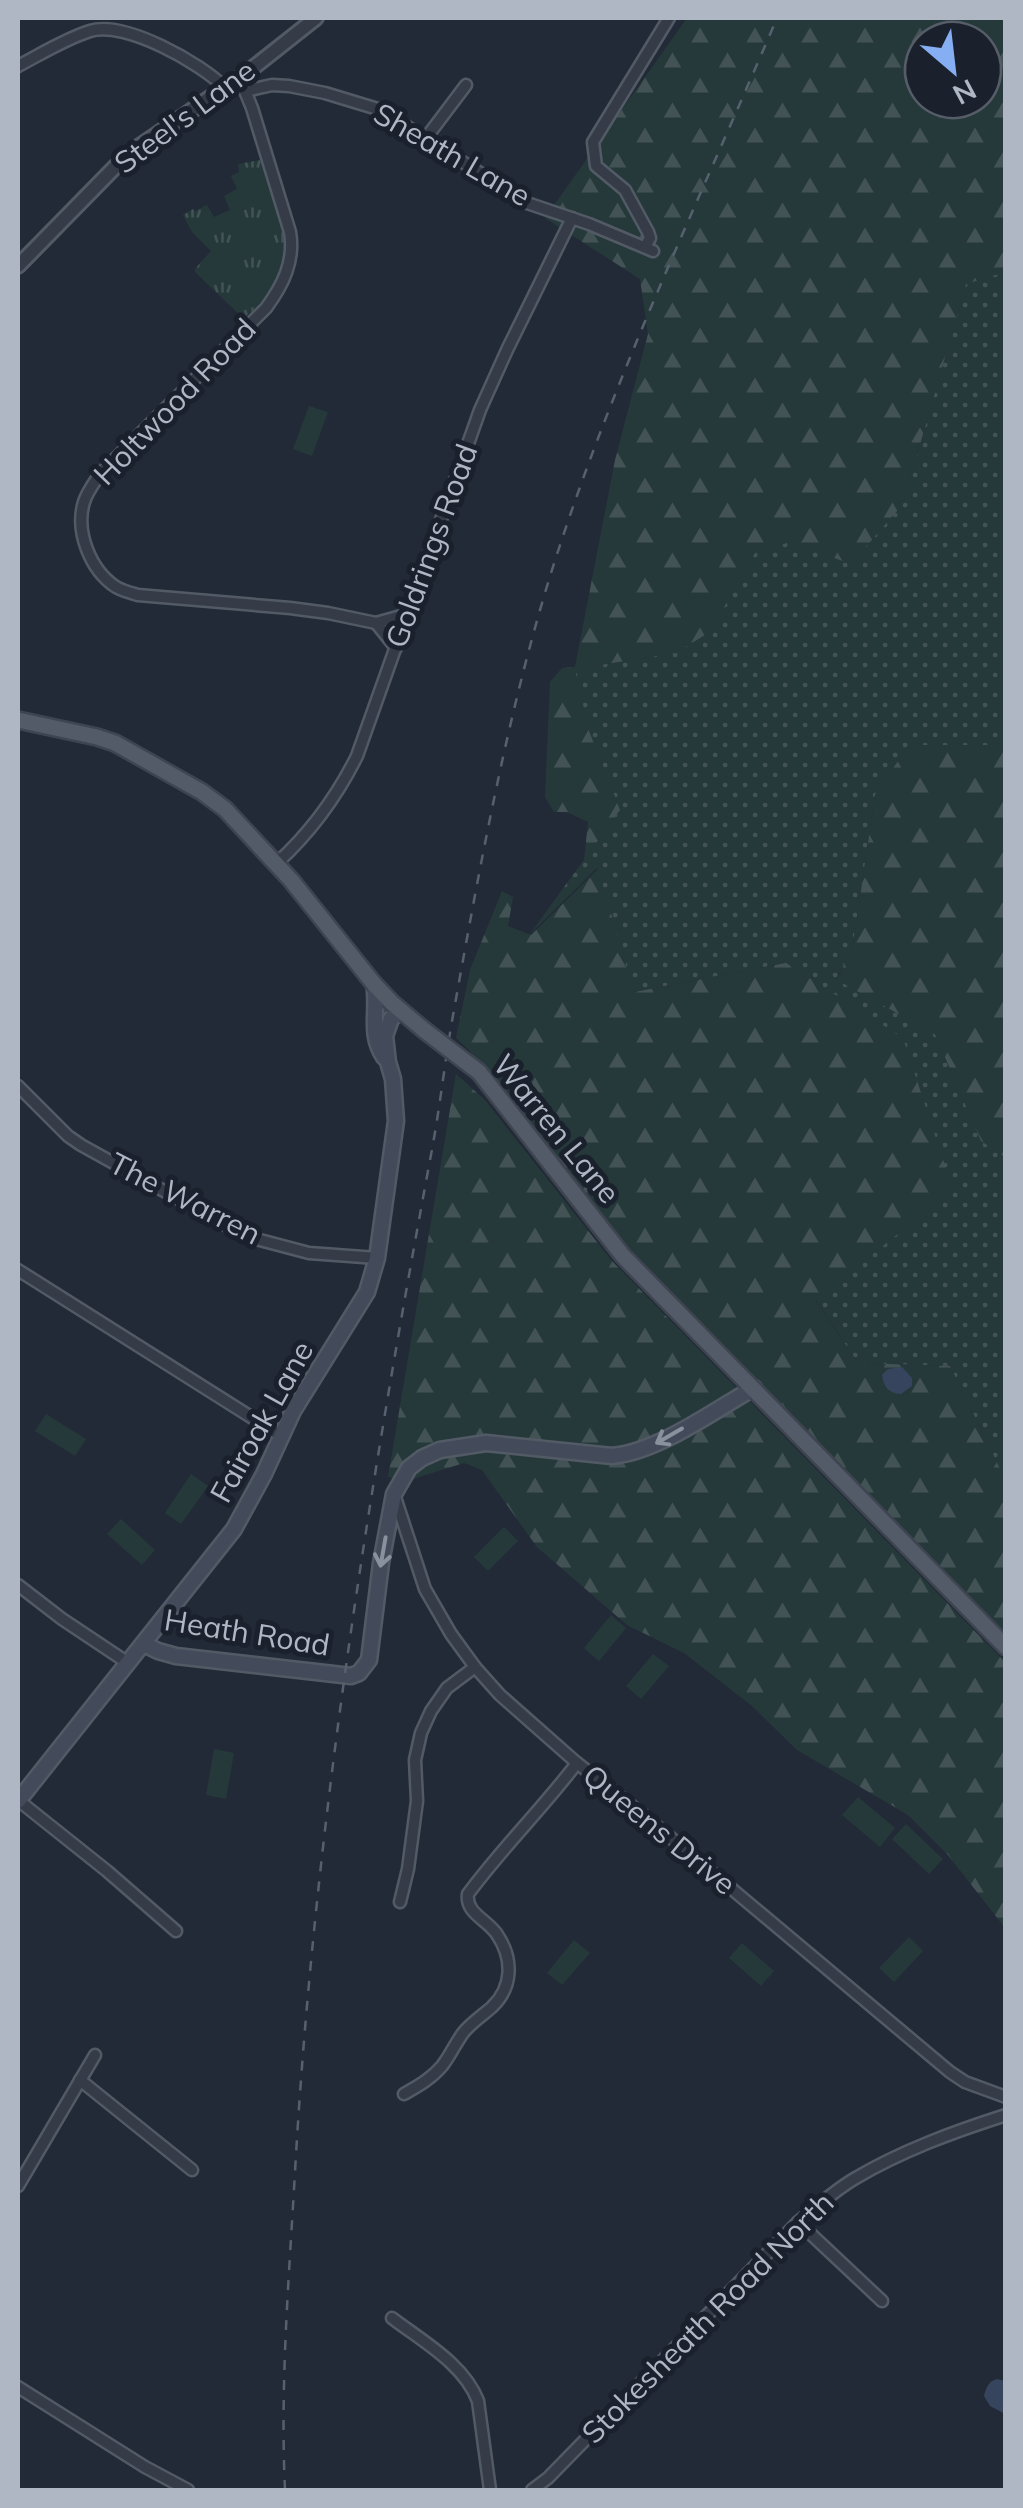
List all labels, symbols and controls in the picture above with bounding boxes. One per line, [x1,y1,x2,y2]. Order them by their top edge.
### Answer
north arrow [903,20,1003,120]
street label: Steel's Lane [107,51,262,181]
text: N [947,72,983,113]
street label: Sheath Lane [367,94,538,214]
street label: Holtwood Road [85,310,263,493]
street label: Goldrings Road [377,439,486,653]
street label: Warren Lane [485,1046,629,1211]
street label: The Warren [103,1144,268,1252]
street label: Fairoak Lane [201,1334,321,1509]
one-way arrow [655,1427,684,1447]
one-way arrow [373,1536,392,1568]
street label: Heath Road [162,1600,332,1664]
street label: Queens Drive [575,1756,744,1902]
street label: Stokesheath Road North [573,2183,841,2451]

